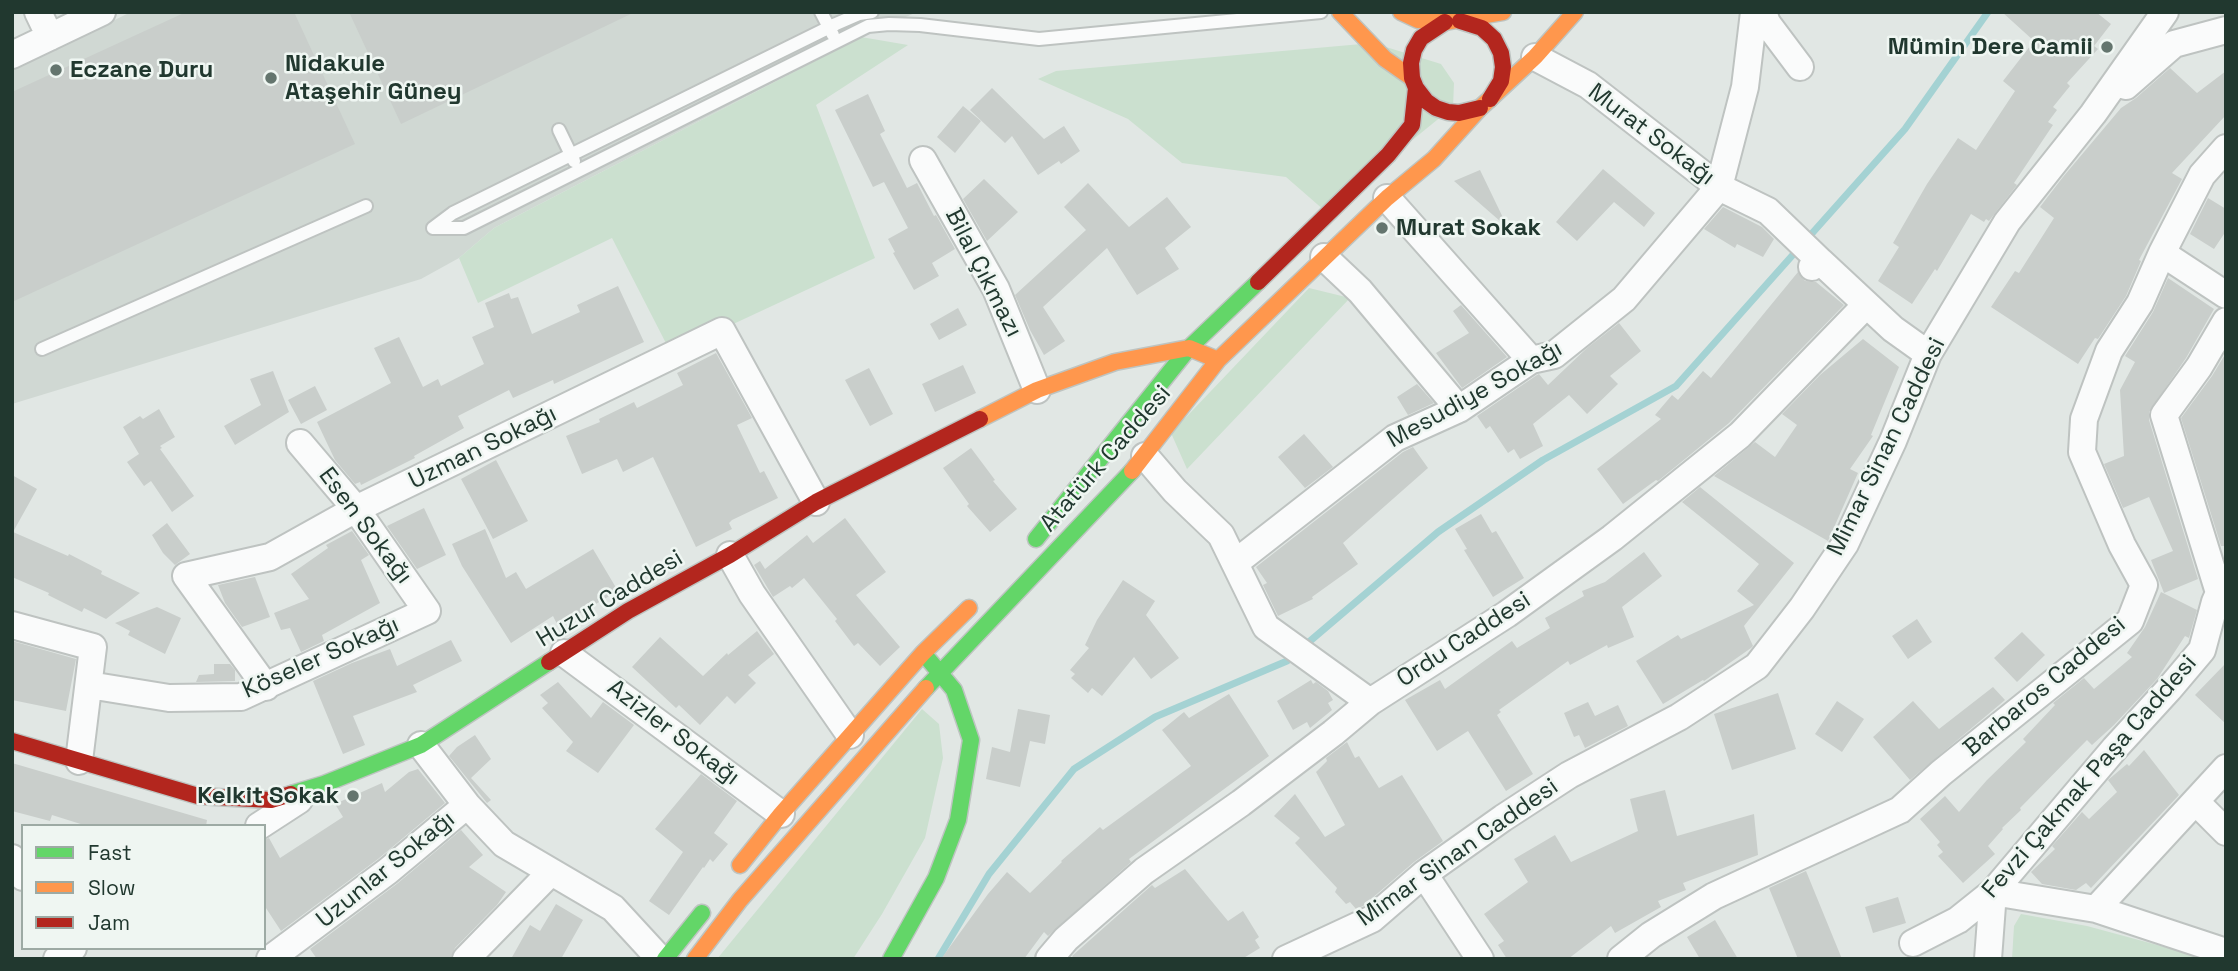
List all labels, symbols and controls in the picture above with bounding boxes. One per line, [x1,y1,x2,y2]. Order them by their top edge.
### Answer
place label: Mümin Dere Camii [1888,33,2093,61]
marker: Mümin Dere Camii [2099,39,2115,55]
place label: Nidakule Ataşehir Güney [285,50,462,106]
place label: Eczane Duru [70,56,213,84]
marker: Eczane Duru [48,62,64,78]
marker: Nidakule Ataşehir Güney [263,70,279,86]
street label: Murat Sokağı [1582,78,1720,192]
street label: Bilal Çıkmazı [938,204,1028,342]
place label: Murat Sokak [1396,214,1541,242]
marker: Murat Sokak [1374,220,1390,236]
street label: Mimar Sinan Caddesi [1822,333,1952,561]
street label: Mesudiye Sokağı [1382,335,1568,455]
street label: Atatürk Caddesi [1034,380,1178,538]
street label: Uzman Sokağı [404,400,562,496]
street label: Esen Sokağı [312,462,418,590]
street label: Huzur Caddesi [532,544,688,654]
street label: Ordu Caddesi [1392,586,1536,694]
street label: Köseler Sokağı [238,611,404,705]
street label: Barbaros Caddesi [1958,611,2132,763]
street label: Fevzi Çakmak Paşa Caddesi [1977,650,2203,904]
street label: Azizler Sokağı [601,674,745,792]
street label: Mimar Sinan Caddesi [1352,773,1564,933]
place label: Kelkit Sokak [197,782,339,810]
marker: Kelkit Sokak [345,788,361,804]
street label: Uzunlar Sokağı [311,805,461,935]
legend [21,824,266,950]
text: Fast [88,839,132,866]
text: Slow [88,874,136,901]
text: Jam [88,909,130,936]

